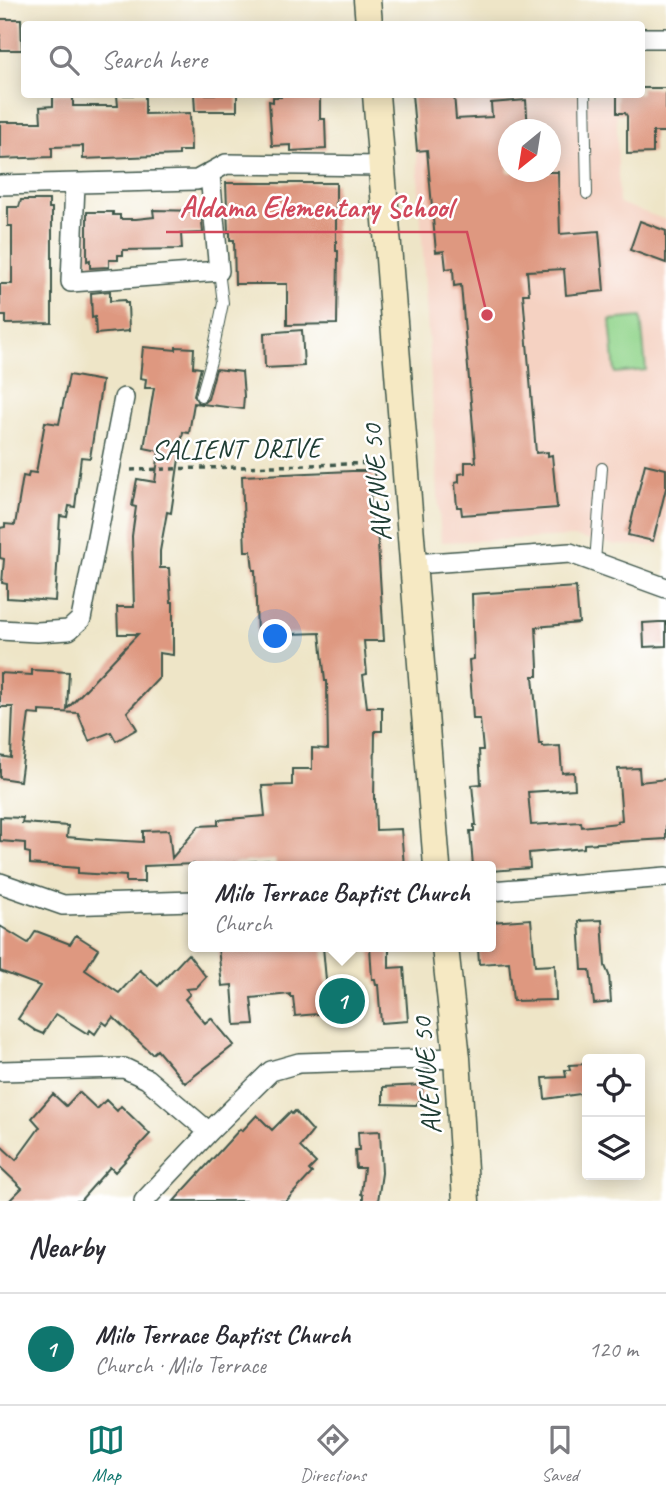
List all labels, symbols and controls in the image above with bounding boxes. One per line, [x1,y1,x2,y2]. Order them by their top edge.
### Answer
search box [21,21,645,98]
icon: search [45,41,83,79]
text: Search here [101,43,207,76]
north arrow [498,119,561,182]
callout: Aldama Elementary School [166,181,467,232]
text: Aldama Elementary School [180,188,458,226]
street label: AVENUE 50 [354,421,399,543]
street label: SALIENT DRIVE [151,429,325,467]
your location [258,619,292,653]
popup [188,861,496,952]
text: Milo Terrace Baptist Church [214,876,470,909]
text: Church [214,909,272,938]
pin: 1 [319,975,365,1027]
street label: AVENUE 50 [404,1014,449,1136]
map controls [582,1054,645,1180]
button: locate [582,1054,645,1117]
button: layers [582,1117,645,1180]
text: Nearby [28,1228,104,1266]
text: Milo Terrace Baptist Church [95,1318,351,1351]
text: 1 [46,1335,56,1364]
text: 120 m [589,1335,638,1364]
text: Church · Milo Terrace [95,1351,266,1380]
tab: Map [87,1421,125,1487]
tab: Directions [300,1421,366,1487]
tab: Saved [541,1421,579,1487]

